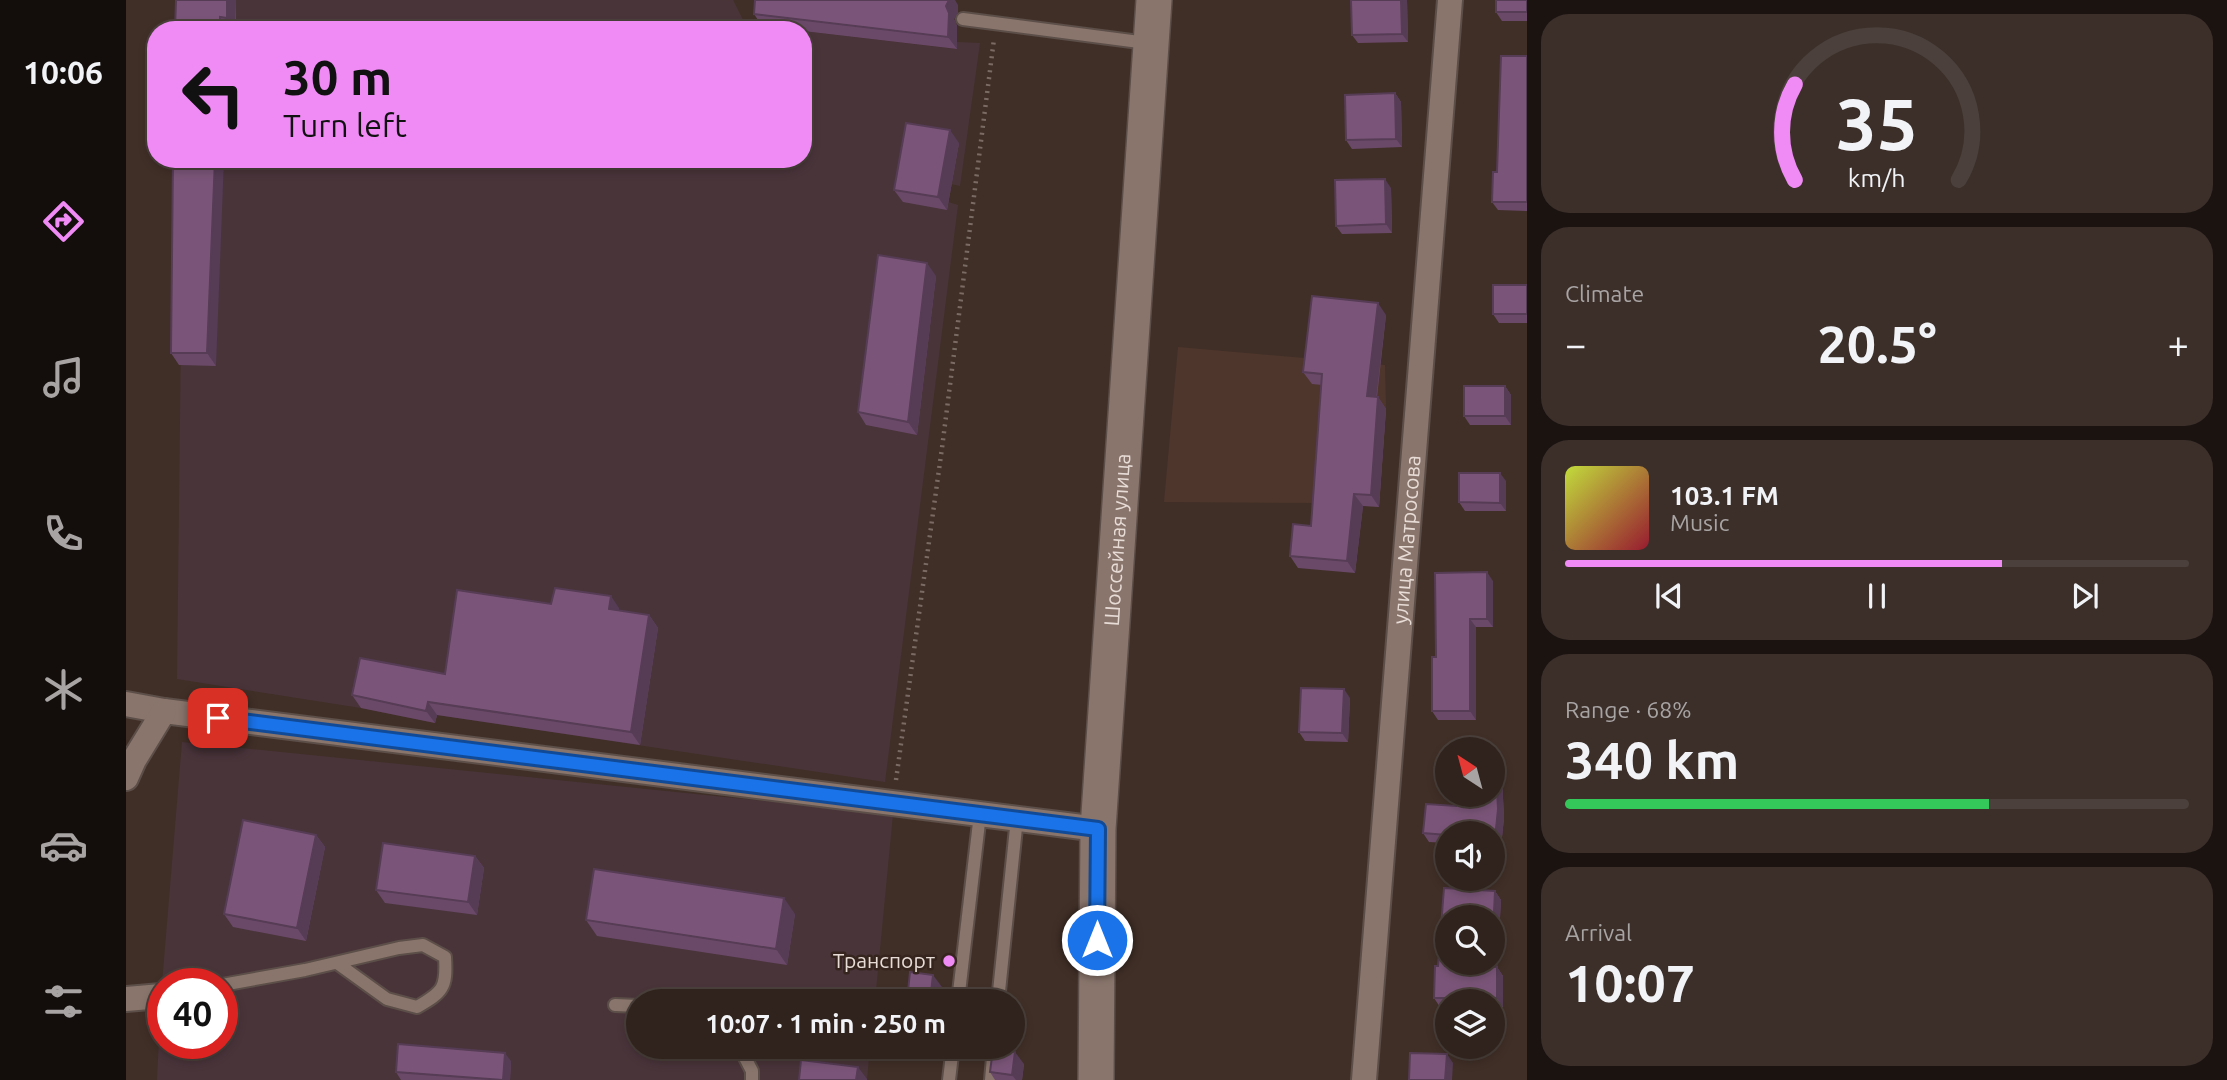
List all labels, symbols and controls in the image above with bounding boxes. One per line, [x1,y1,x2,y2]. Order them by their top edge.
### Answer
icon: left [168,49,259,140]
text: 30 m [283,49,392,104]
text: 10:06 [23,54,103,90]
text: 35 [1836,82,1918,164]
text: Turn left [283,107,407,143]
text: km/h [1848,163,1906,191]
icon: directions [39,197,88,246]
text: Climate [1565,281,1644,306]
text: 20.5° [1817,315,1937,373]
text: − [1565,323,1586,365]
text: + [2168,323,2189,365]
icon: music [39,353,88,402]
street label: Шоссейная улица [1099,453,1134,627]
street label: улица Матросова [1387,454,1425,625]
text: 103.1 FM [1670,481,1779,510]
icon: phone [39,509,88,558]
text: Music [1670,510,1729,535]
icon: previous [1650,577,1688,615]
icon: pause [1858,577,1896,615]
icon: next [2066,577,2104,615]
icon: climate [39,665,88,714]
pin [188,688,248,748]
text: Range · 68% [1565,697,1692,722]
icon: arrive [199,699,237,737]
text: 340 km [1565,731,1739,789]
north arrow [1435,737,1505,807]
map controls [1435,737,1505,1059]
icon: car [39,821,88,870]
button: sound [1435,821,1505,891]
position arrow [1060,903,1134,977]
button: search [1435,905,1505,975]
text: Arrival [1565,920,1632,945]
place label: Транспорт [833,948,936,972]
marker: Транспорт [941,953,957,969]
text: 10:07 [1565,954,1695,1012]
speed limit sign: 40 [147,968,238,1059]
icon: filters [39,977,88,1026]
button: layers [1435,989,1505,1059]
text: 10:07 · 1 min · 250 m [705,1009,946,1038]

